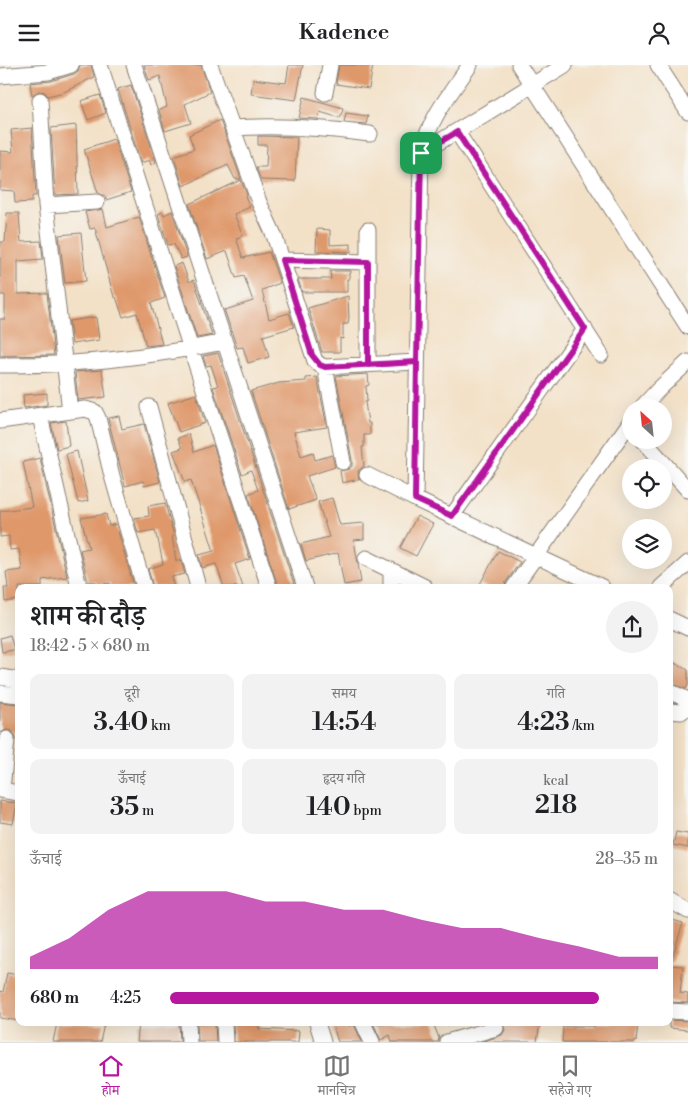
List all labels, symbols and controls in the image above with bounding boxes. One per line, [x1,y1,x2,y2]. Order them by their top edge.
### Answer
icon: menu [15,19,43,47]
text: Kadence [299,19,389,46]
icon: person [645,19,673,47]
pin [400,132,442,174]
icon: arrive [407,139,435,167]
north arrow [622,399,672,449]
map controls [622,399,672,569]
button: locate [622,459,672,509]
button: layers [622,519,672,569]
text: शाम की दौड़ [30,599,145,634]
button: share [606,601,658,653]
text: 18:42 · 5 × 680 m [30,636,150,656]
text: दूरी [124,685,140,703]
text: समय [332,685,356,703]
text: गति [547,685,565,703]
text: 3.40 [93,707,148,738]
text: 14:54 [312,707,376,738]
text: 4:23 [517,707,570,738]
text: km [148,717,171,735]
text: /km [570,717,595,735]
text: ऊँचाई [118,770,146,788]
text: हृदय गति [323,770,365,788]
text: kcal [543,772,569,790]
text: 218 [535,790,577,821]
text: 35 [110,792,139,823]
text: 140 [306,792,351,823]
text: m [139,802,154,820]
text: bpm [351,802,382,820]
text: ऊँचाई [30,849,62,869]
text: 28–35 m [596,849,658,869]
text: 680 m [30,988,79,1008]
text: 4:25 [110,988,141,1008]
tab: होम [97,1052,125,1104]
tab: मानचित्र [318,1052,356,1104]
tab: सहेजे गए [549,1052,591,1104]

